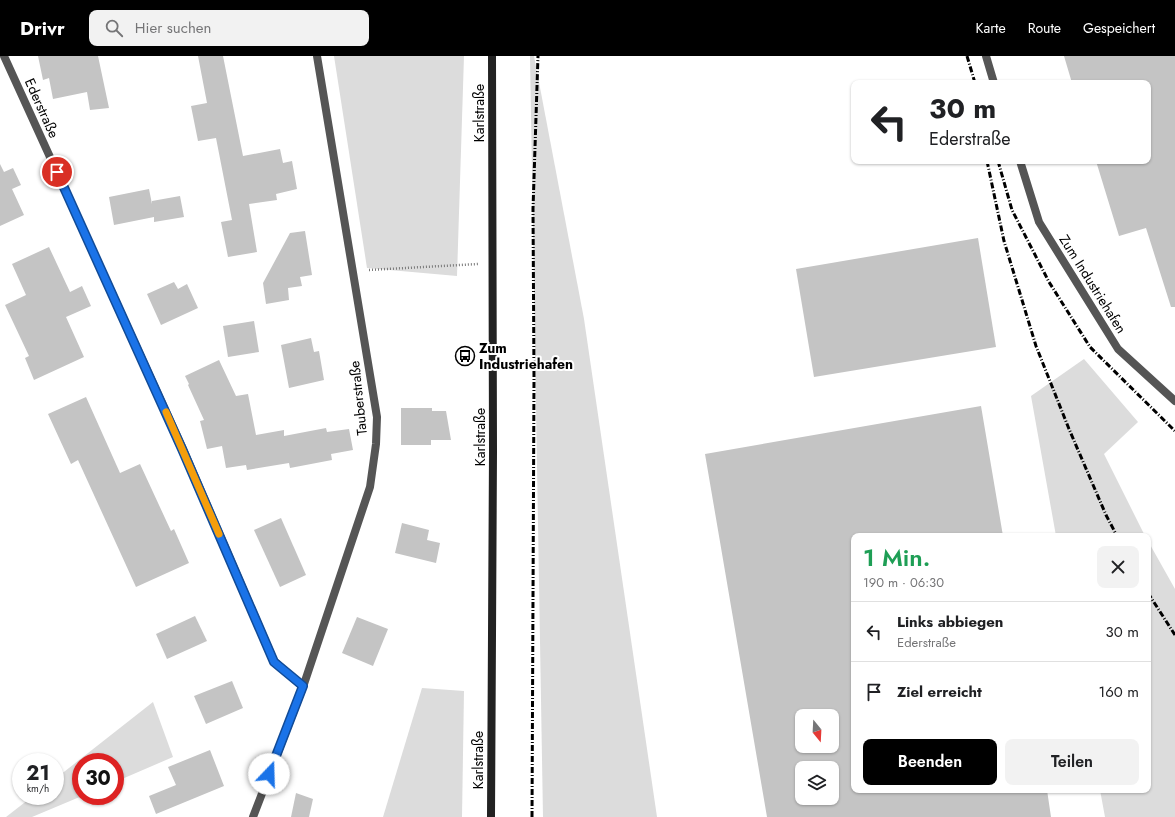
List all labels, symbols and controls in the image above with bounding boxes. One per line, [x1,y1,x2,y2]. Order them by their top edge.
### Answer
search box [89,10,369,46]
text: Drivr [20,15,65,42]
icon: search [103,17,125,39]
text: Hier suchen [135,17,211,39]
text: Karte [976,18,1006,38]
text: Route [1028,18,1061,38]
text: Gespeichert [1083,18,1155,38]
street label: Ederstraße [20,75,64,141]
street label: Karlstraße [469,84,489,142]
text: 30 m [929,88,996,129]
icon: left [863,96,915,148]
text: Ederstraße [929,126,1010,152]
pin [40,155,74,189]
icon: arrive [46,161,68,183]
street label: Zum Industriehafen [1055,231,1131,337]
place label: Zum Industriehafen [479,338,573,374]
bus stop icon: Zum Industriehafen [454,345,476,367]
street label: Tauberstraße [344,360,372,436]
street label: Karlstraße [470,408,490,466]
text: 1 Min. [863,540,930,575]
button: close [1097,546,1139,588]
text: 190 m · 06:30 [863,573,944,592]
text: Links abbiegen [897,611,1003,633]
icon: left [863,621,885,643]
text: 30 m [1106,621,1139,643]
text: Ederstraße [897,633,956,652]
icon: arrive [863,681,885,703]
text: Ziel erreicht [897,681,982,703]
text: 160 m [1098,681,1139,703]
north arrow [795,709,839,753]
map controls [795,709,839,805]
street label: Karlstraße [468,731,488,789]
button: Beenden [863,739,997,785]
button: Teilen [1005,739,1139,785]
speed limit sign: 30 [72,753,124,805]
position arrow [248,753,290,795]
text: 21 [26,759,50,788]
button: layers [795,761,839,805]
text: km/h [27,781,49,796]

